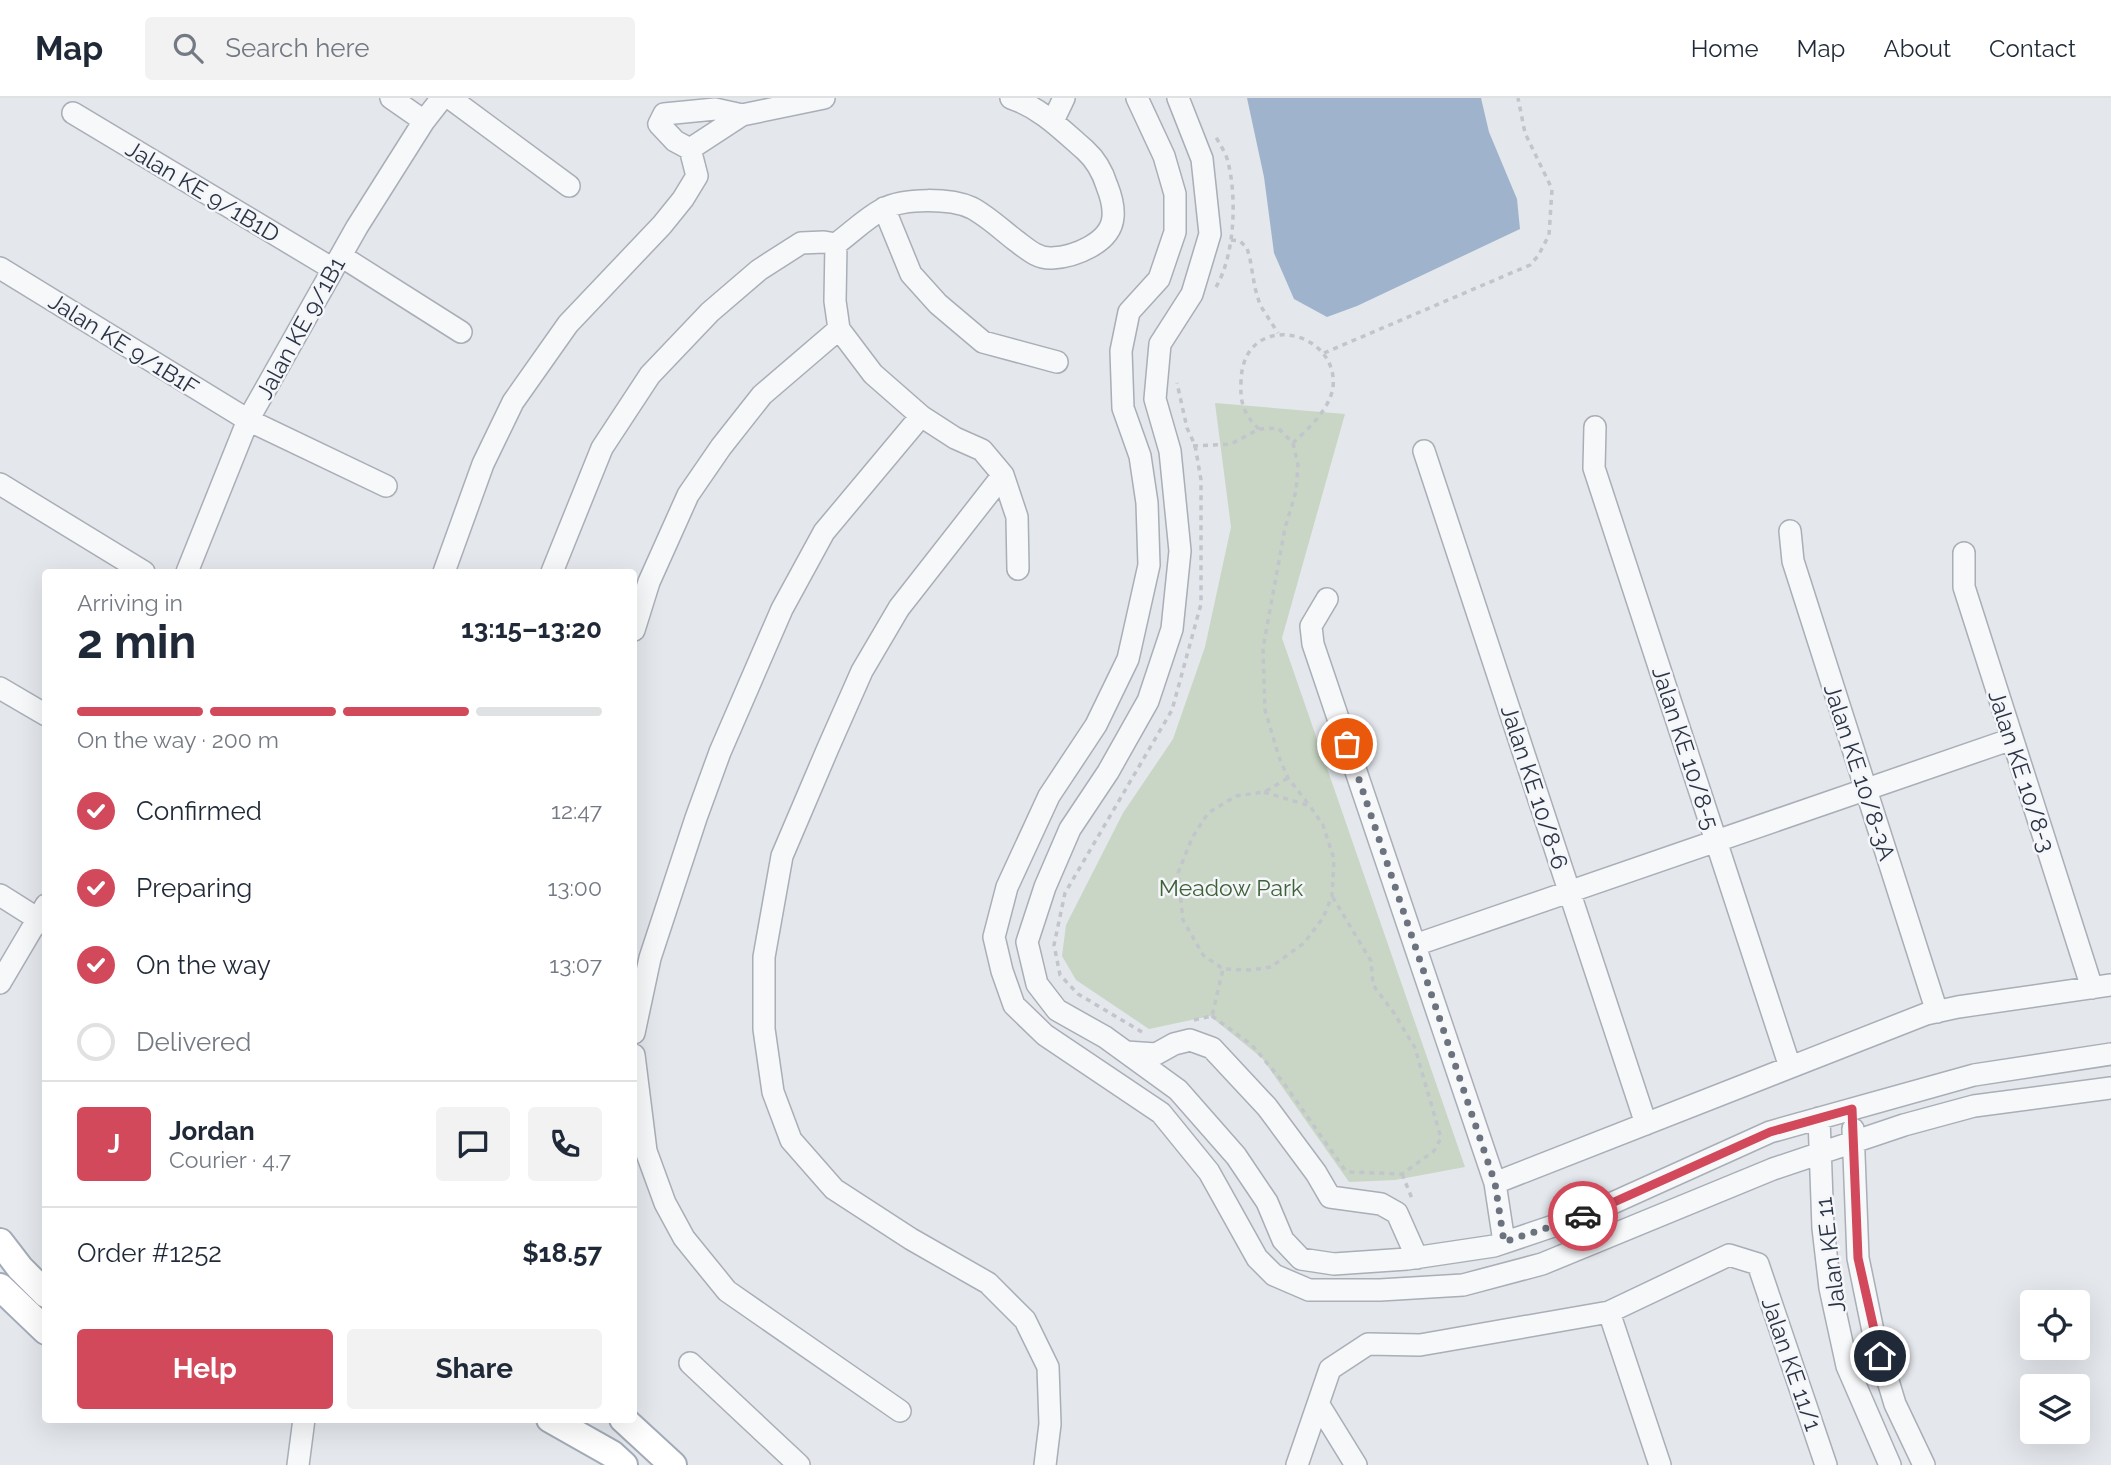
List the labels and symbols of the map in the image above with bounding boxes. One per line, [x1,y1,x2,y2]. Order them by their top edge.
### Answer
street label: Jalan KE 9/1B1D [121,134,285,248]
street label: Jalan KE 9/1B1 [250,252,350,404]
street label: Jalan KE 9/1B1F [44,287,204,401]
street label: Jalan KE 10/8-5 [1647,663,1725,833]
street label: Jalan KE 10/8-3A [1819,680,1901,864]
street label: Jalan KE 10/8-3 [1983,687,2061,855]
street label: Jalan KE 10/8-6 [1496,702,1574,872]
pin [1317,714,1377,774]
park label: Meadow Park [1159,874,1303,901]
courier [1548,1181,1618,1251]
street label: Jalan KE 11 [1810,1196,1850,1314]
street label: Jalan KE 11/1 [1757,1294,1827,1434]
pin [1850,1326,1910,1386]

